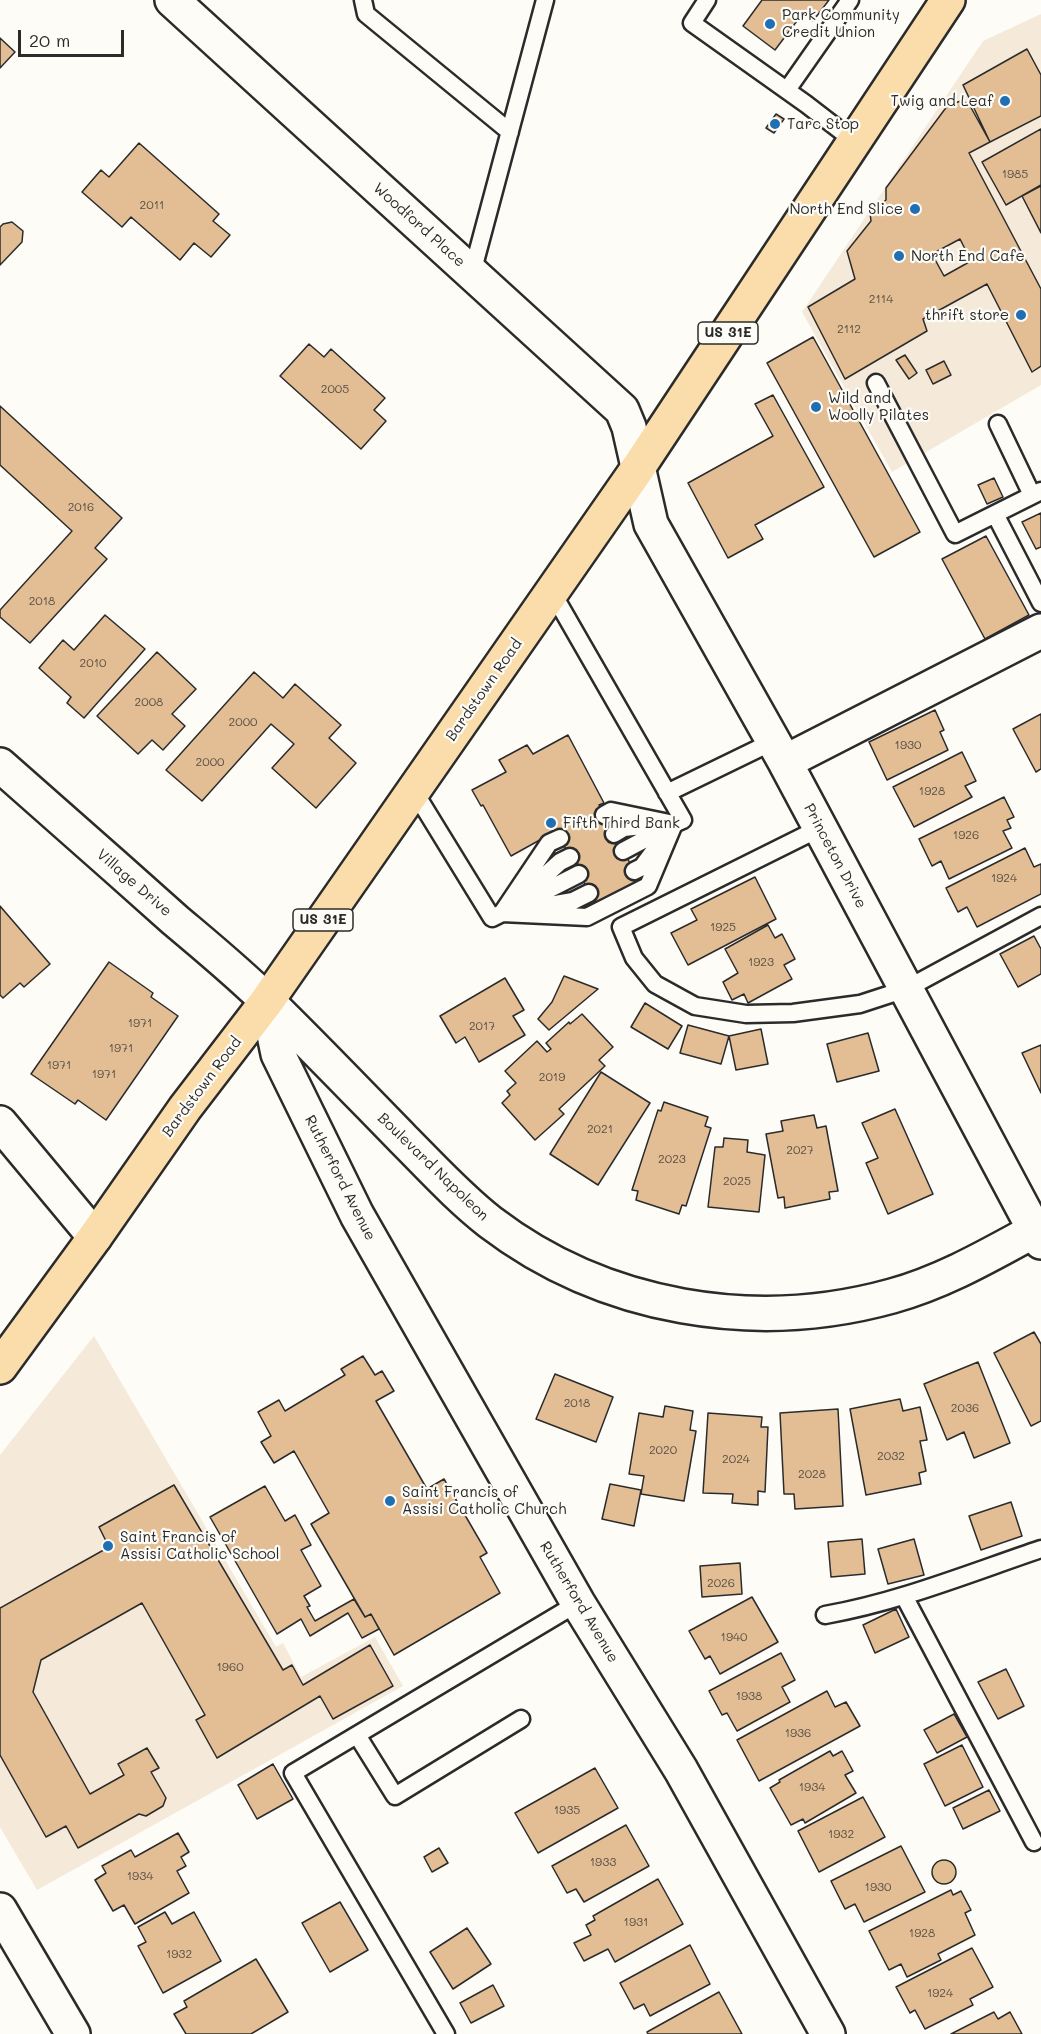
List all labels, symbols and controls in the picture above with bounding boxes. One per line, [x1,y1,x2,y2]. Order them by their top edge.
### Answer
place label: Park Community Credit Union [782,6,900,41]
marker: Park Community Credit Union [763,17,777,31]
scale bar [21,18,128,56]
text: 20 m [29,28,70,52]
place label: Twig and Leaf [891,92,993,110]
marker: Twig and Leaf [998,94,1012,108]
place label: Tarc Stop [787,115,859,133]
marker: Tarc Stop [768,117,782,131]
house number: 1985 [1002,167,1028,181]
street label: Woodford Place [369,179,469,271]
house number: 2011 [140,198,164,212]
place label: North End Slice [790,200,903,218]
marker: North End Slice [908,202,922,216]
place label: North End Cafe [911,247,1025,265]
marker: North End Cafe [892,249,906,263]
house number: 2114 [869,292,893,306]
place label: thrift store [925,306,1009,324]
marker: thrift store [1014,308,1028,322]
road number: US 31E [698,322,758,344]
house number: 2112 [837,322,861,336]
house number: 2005 [321,382,349,396]
place label: Wild and Woolly Pilates [828,389,929,424]
marker: Wild and Woolly Pilates [809,400,823,414]
house number: 2016 [68,500,94,514]
house number: 2018 [29,594,55,608]
street label: Bardstown Road [442,635,526,745]
house number: 2010 [80,656,106,670]
house number: 2008 [135,695,163,709]
house number: 2000 [229,715,257,729]
house number: 1930 [895,738,921,752]
house number: 2000 [196,755,224,769]
house number: 1928 [919,784,945,798]
street label: Princeton Drive [800,801,870,911]
place label: Fifth Third Bank [563,814,680,832]
marker: Fifth Third Bank [544,816,558,830]
house number: 1926 [953,828,979,842]
street label: Village Drive [93,846,175,920]
house number: 1924 [991,871,1017,885]
road number: US 31E [293,909,353,931]
house number: 1925 [710,920,736,934]
house number: 1923 [748,955,774,969]
house number: 1971 [128,1016,152,1030]
house number: 2017 [469,1019,495,1033]
street label: Bardstown Road [159,1033,245,1141]
house number: 1971 [109,1041,133,1055]
house number: 1971 [47,1058,71,1072]
house number: 1971 [92,1067,116,1081]
house number: 2019 [539,1070,565,1084]
street label: Boulevard Napoleon [374,1109,492,1225]
street label: Rutherford Avenue [301,1112,379,1244]
house number: 2021 [587,1122,613,1136]
house number: 2027 [786,1143,814,1157]
house number: 2023 [658,1152,686,1166]
house number: 2025 [723,1174,751,1188]
house number: 2018 [564,1396,590,1410]
house number: 2036 [951,1401,979,1415]
house number: 2020 [649,1443,677,1457]
house number: 2032 [877,1449,905,1463]
house number: 2024 [722,1452,750,1466]
house number: 2028 [798,1467,826,1481]
place label: Saint Francis of Assisi Catholic Church [402,1483,566,1518]
marker: Saint Francis of Assisi Catholic Church [383,1494,397,1508]
place label: Saint Francis of Assisi Catholic School [120,1528,279,1563]
street label: Rutherford Avenue [536,1538,622,1666]
marker: Saint Francis of Assisi Catholic School [101,1539,115,1553]
house number: 2026 [707,1576,735,1590]
house number: 1940 [721,1630,747,1644]
house number: 1960 [216,1660,244,1674]
house number: 1938 [736,1689,762,1703]
house number: 1936 [785,1726,811,1740]
house number: 1934 [799,1780,825,1794]
house number: 1935 [554,1803,580,1817]
house number: 1932 [828,1827,854,1841]
house number: 1933 [590,1855,616,1869]
house number: 1934 [127,1869,153,1883]
house number: 1930 [865,1880,891,1894]
house number: 1931 [624,1915,648,1929]
house number: 1928 [909,1926,935,1940]
house number: 1932 [166,1947,192,1961]
house number: 1924 [927,1986,953,2000]

